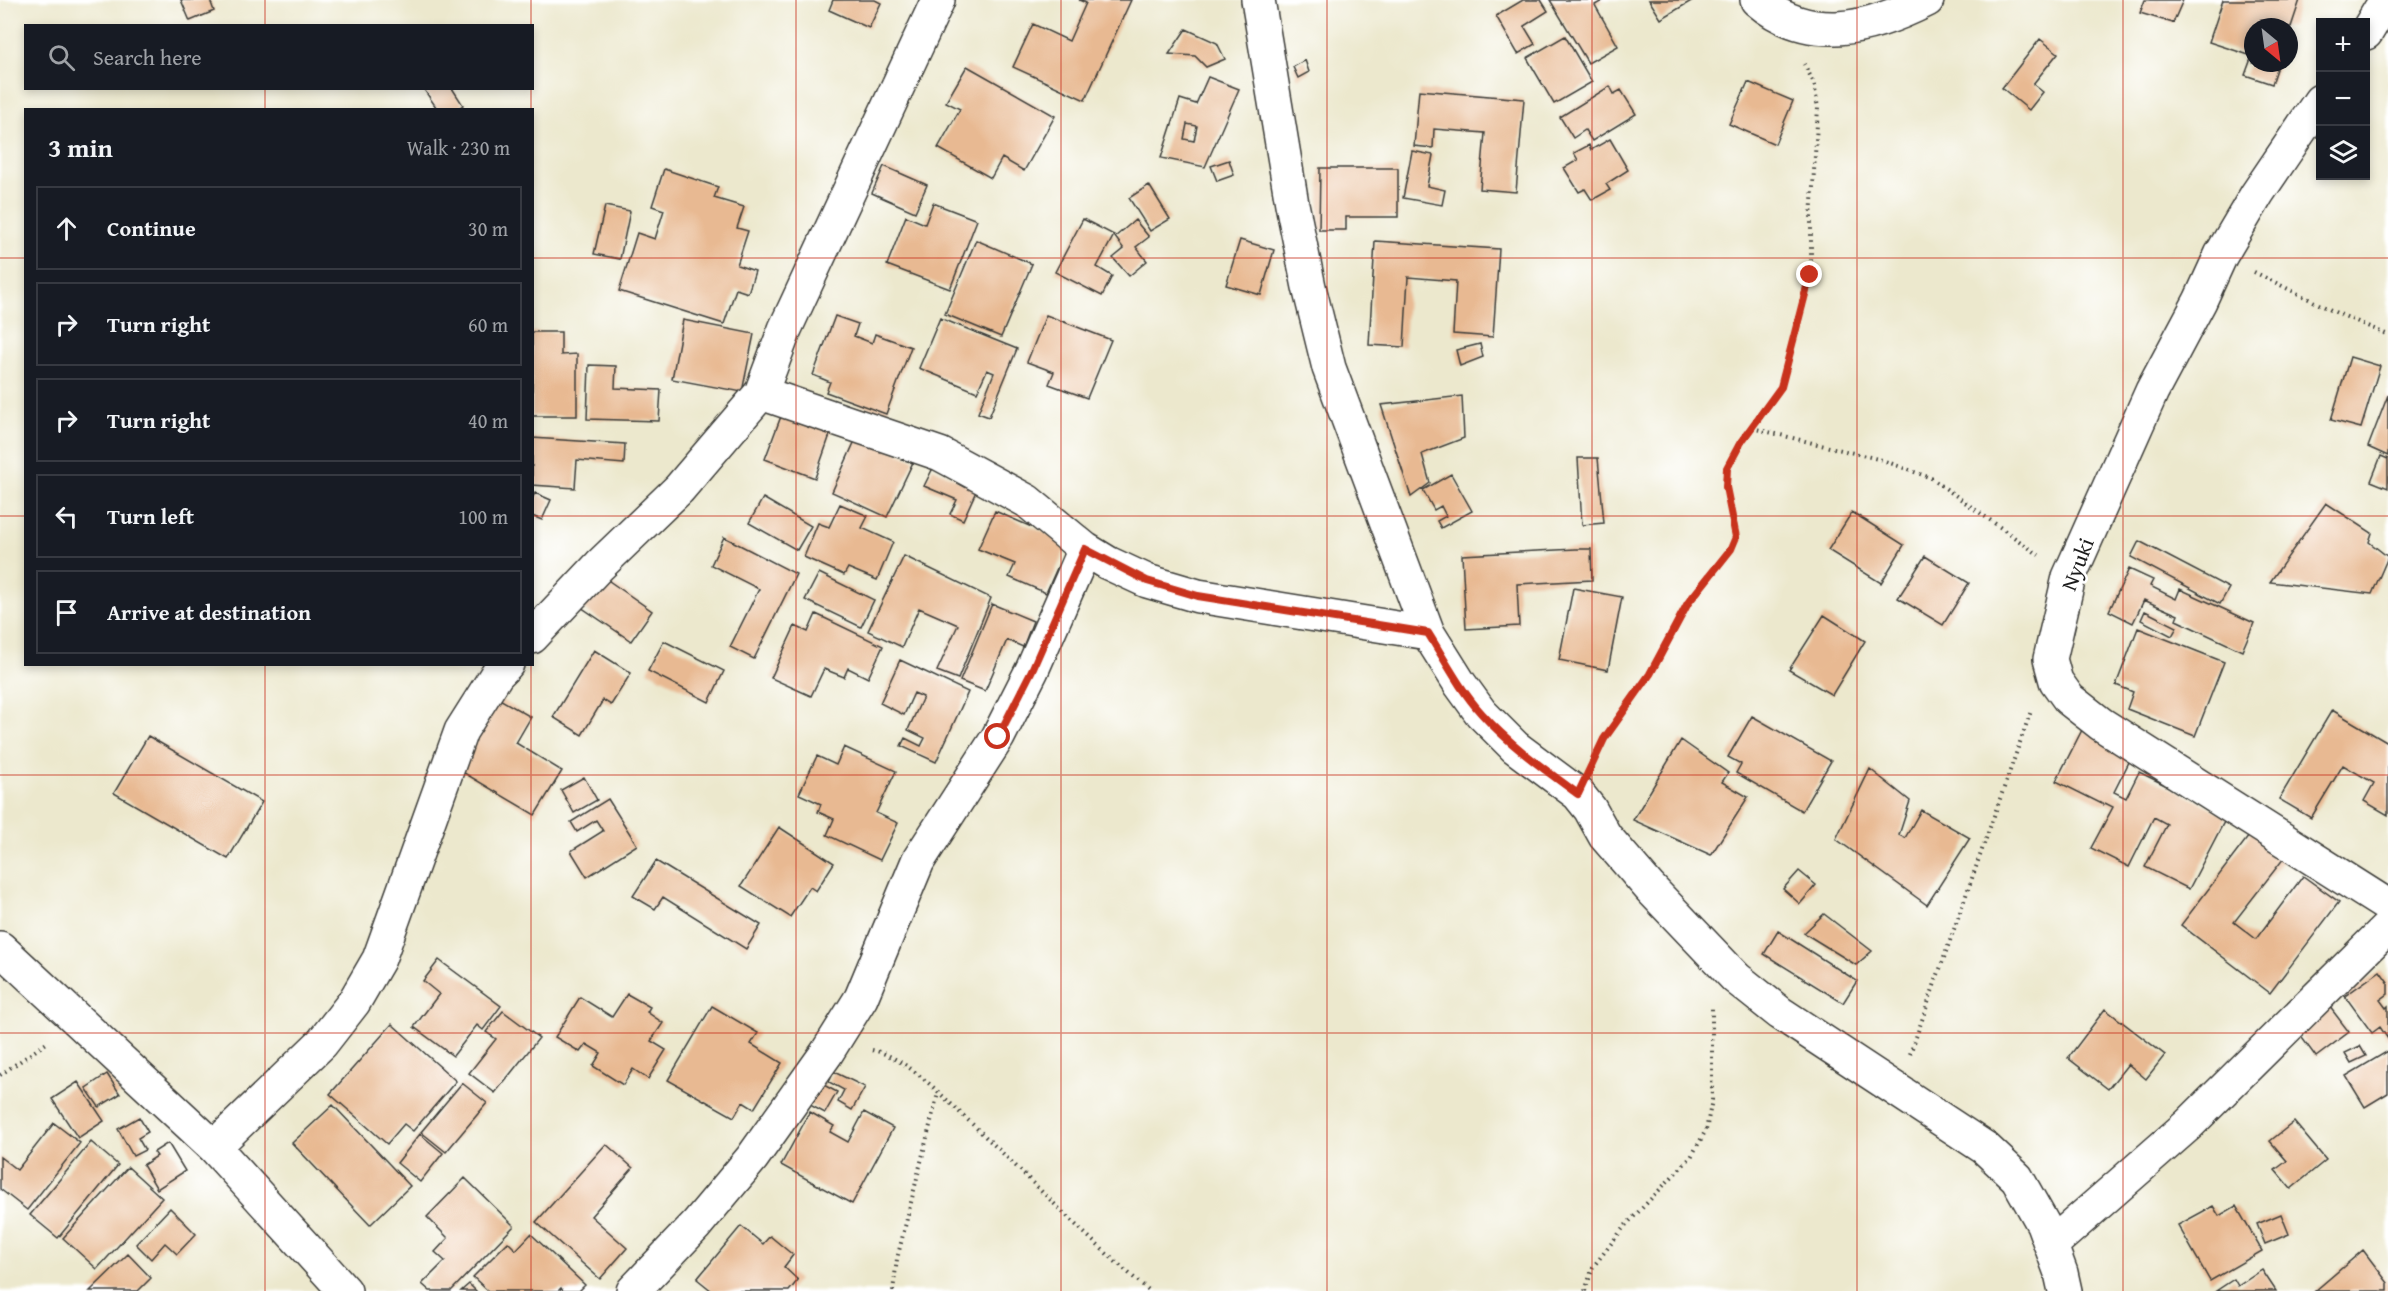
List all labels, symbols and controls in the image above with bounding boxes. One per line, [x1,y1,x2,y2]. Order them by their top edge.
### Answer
north arrow [2244,18,2298,72]
map controls [2316,18,2370,180]
button: + [2316,18,2370,72]
search box [24,24,534,90]
icon: search [45,41,78,74]
text: Search here [93,41,202,73]
button: − [2316,72,2370,126]
button: layers [2316,126,2370,180]
text: 3 min [48,128,113,167]
text: Walk · 230 m [407,133,510,162]
icon: ahead [50,212,83,245]
text: Continue [107,212,196,244]
text: 30 m [468,214,508,243]
route end [1796,261,1822,287]
icon: right [50,308,83,341]
text: Turn right [107,308,210,340]
text: 60 m [468,310,508,339]
icon: right [50,404,83,437]
text: Turn right [107,404,210,436]
text: 40 m [468,406,508,435]
icon: left [50,500,83,533]
text: Turn left [107,500,194,532]
text: 100 m [458,502,508,531]
street label: Nyuki [2052,533,2102,595]
icon: arrive [50,596,83,629]
text: Arrive at destination [107,596,311,628]
route start [984,723,1010,749]

